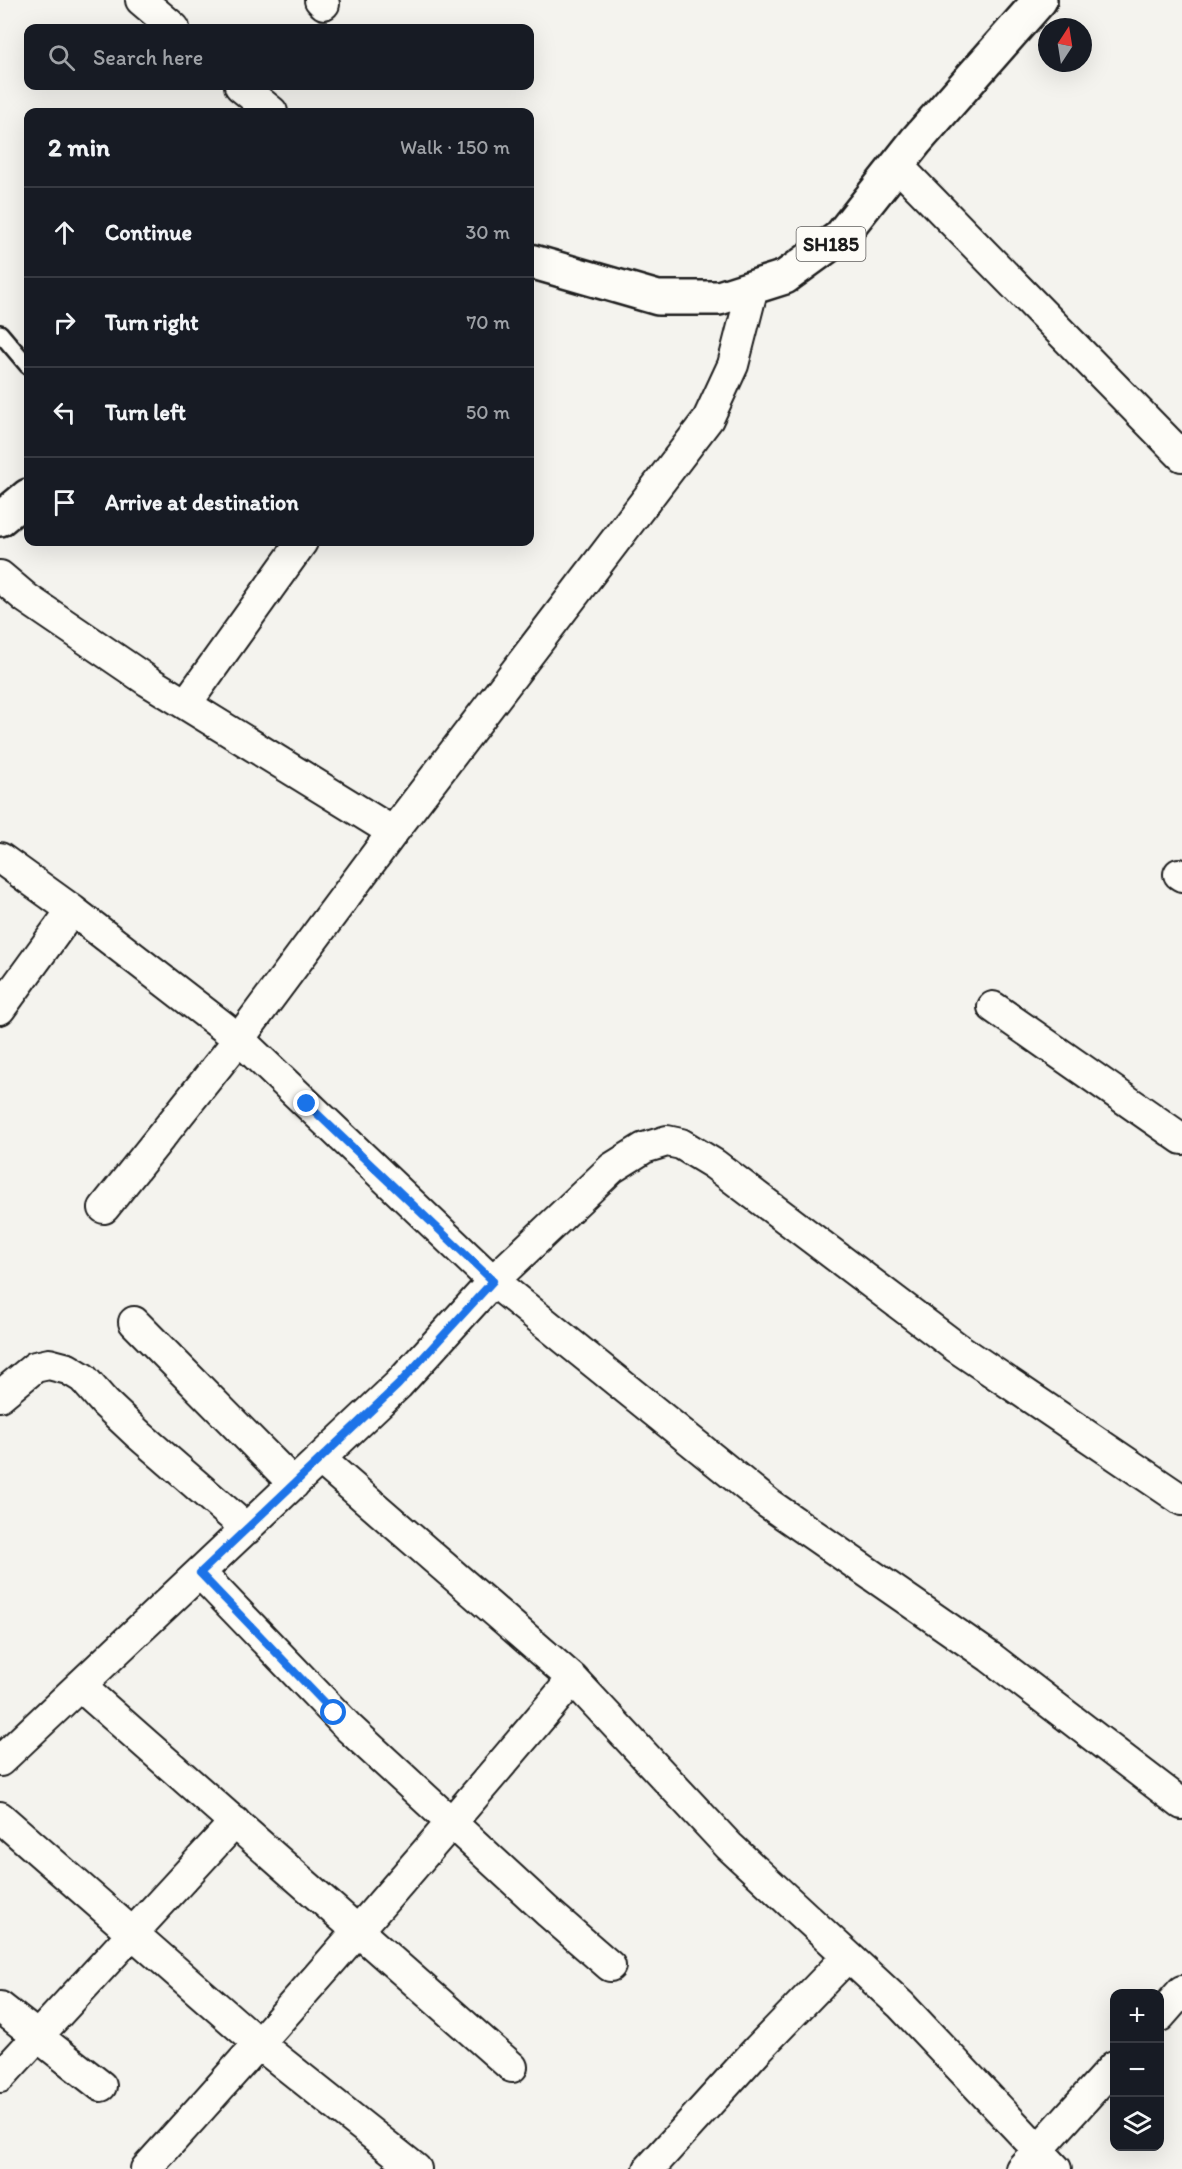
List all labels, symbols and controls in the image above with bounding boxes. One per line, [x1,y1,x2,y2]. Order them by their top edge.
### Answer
north arrow [1038,18,1092,72]
search box [24,24,534,90]
icon: search [45,41,78,74]
text: Search here [93,44,203,71]
text: 2 min [48,131,110,163]
text: Walk · 150 m [400,135,510,159]
icon: ahead [48,216,81,249]
text: Continue [105,219,192,246]
text: 30 m [465,220,510,244]
road number: SH185 [796,227,866,261]
icon: right [48,306,81,339]
text: Turn right [105,309,199,336]
text: 70 m [466,310,510,334]
icon: left [48,396,81,429]
text: Turn left [105,399,186,426]
text: 50 m [466,400,510,424]
icon: arrive [48,486,81,519]
text: Arrive at destination [105,489,299,516]
route end [293,1090,319,1116]
route start [320,1699,346,1725]
map controls [1110,1989,1164,2151]
button: + [1110,1989,1164,2043]
button: − [1110,2043,1164,2097]
button: layers [1110,2097,1164,2151]

